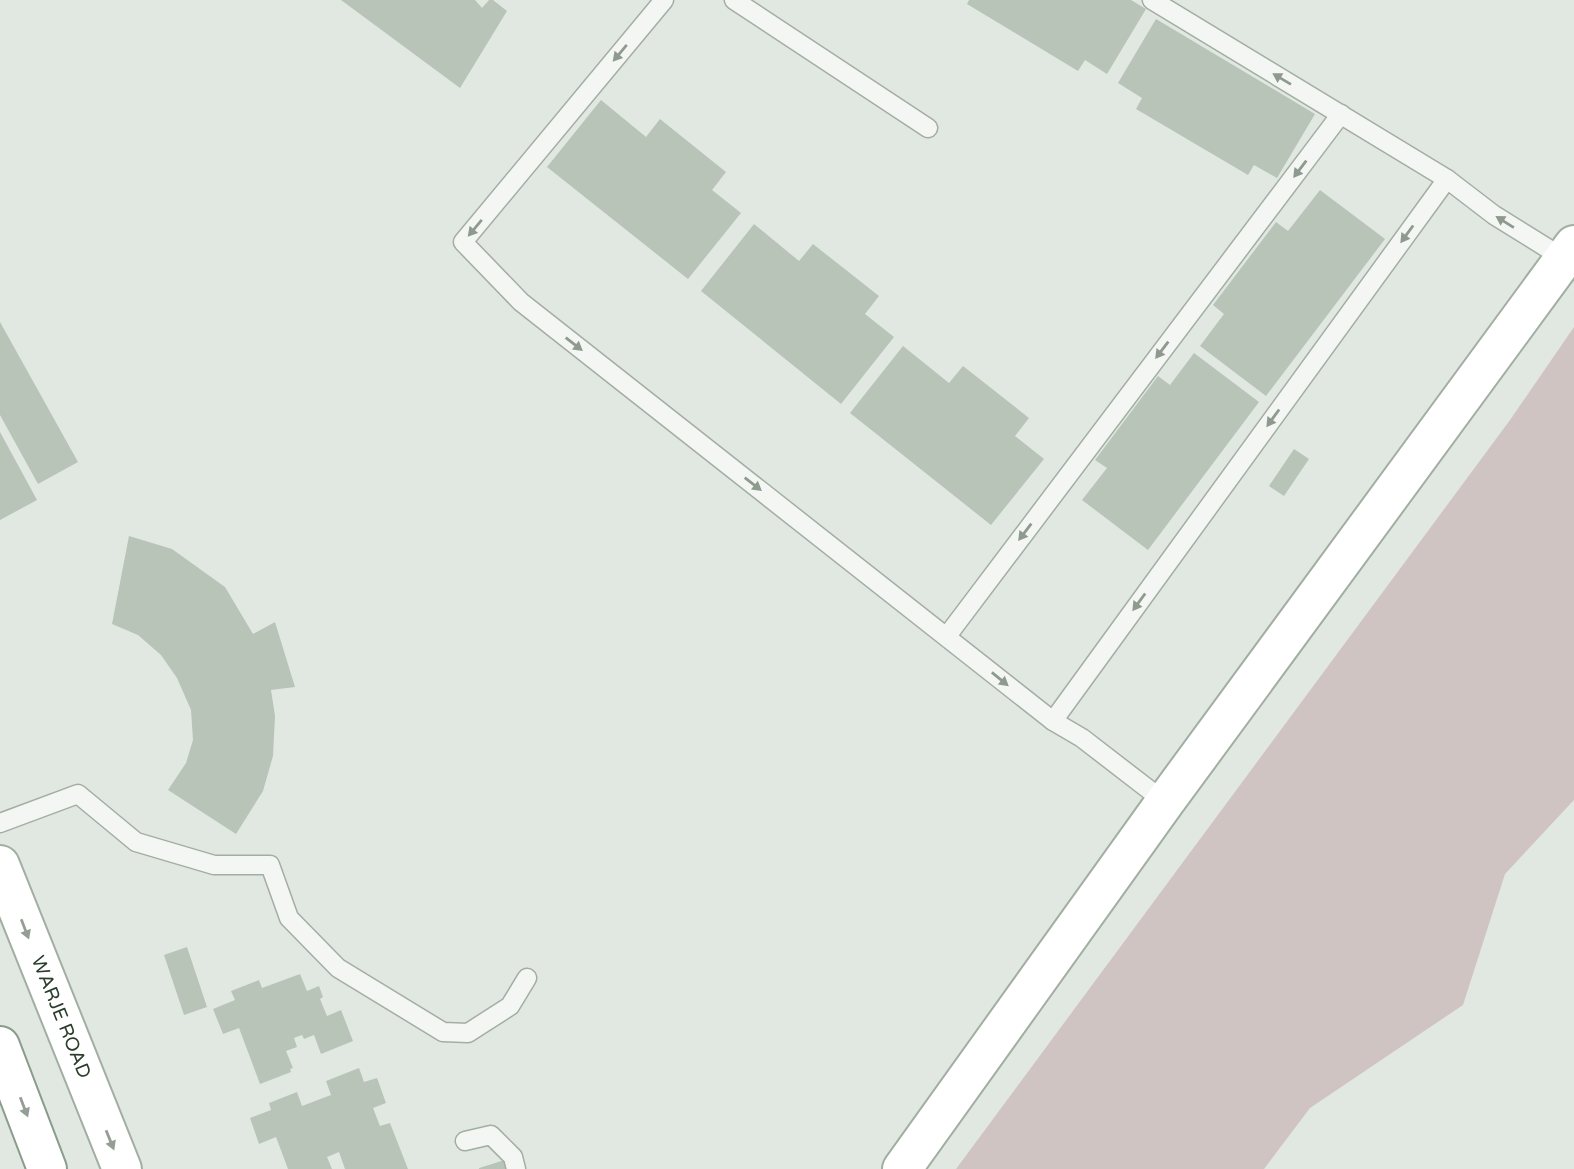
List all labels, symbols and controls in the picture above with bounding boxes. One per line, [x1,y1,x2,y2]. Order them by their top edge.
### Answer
one-way arrow [613,44,628,61]
one-way arrow [1273,73,1292,85]
one-way arrow [1293,160,1307,178]
one-way arrow [1495,215,1515,228]
one-way arrow [468,219,483,236]
one-way arrow [1400,225,1414,243]
one-way arrow [565,336,583,351]
one-way arrow [1155,341,1170,359]
one-way arrow [1266,409,1280,427]
one-way arrow [744,477,762,492]
one-way arrow [1019,523,1033,541]
one-way arrow [1132,593,1146,611]
one-way arrow [991,671,1009,685]
one-way arrow [19,918,30,939]
street label: WARJE ROAD [27,953,96,1082]
one-way arrow [18,1097,29,1118]
one-way arrow [105,1129,116,1150]

